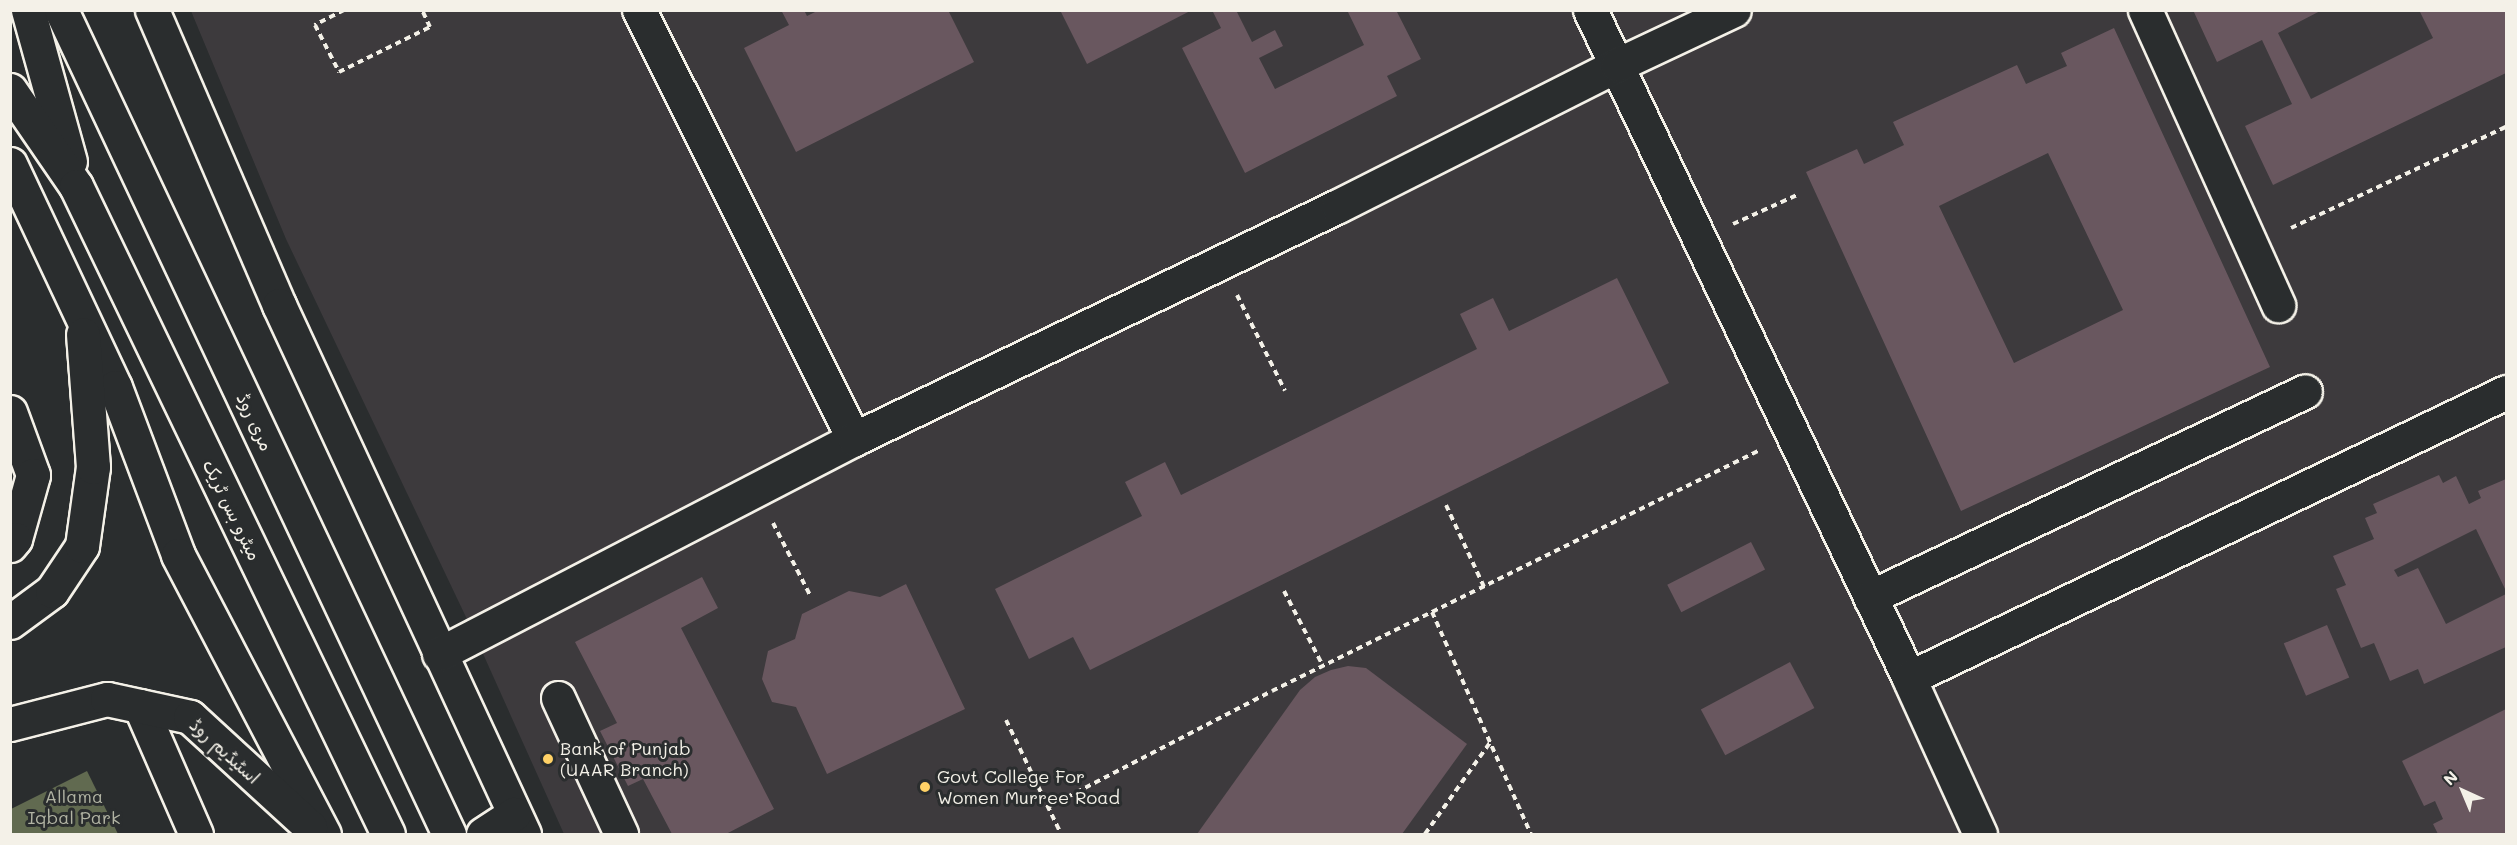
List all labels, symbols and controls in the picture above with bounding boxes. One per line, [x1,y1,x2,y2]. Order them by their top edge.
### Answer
street label: مری روڈ [232,390,278,454]
street label: میٹرو بس ٹریک [198,456,266,564]
street label: اسٹیڈیم روڈ [185,714,265,788]
place label: Bank of Punjab (UAAR Branch) [560,738,691,780]
marker: Bank of Punjab (UAAR Branch) [541,752,555,766]
north arrow [2433,761,2493,821]
place label: Govt College For Women Murree Road [937,766,1120,808]
text: N [2438,766,2462,789]
marker: Govt College For Women Murree Road [918,780,932,794]
park label: Allama Iqbal Park [27,786,121,828]

